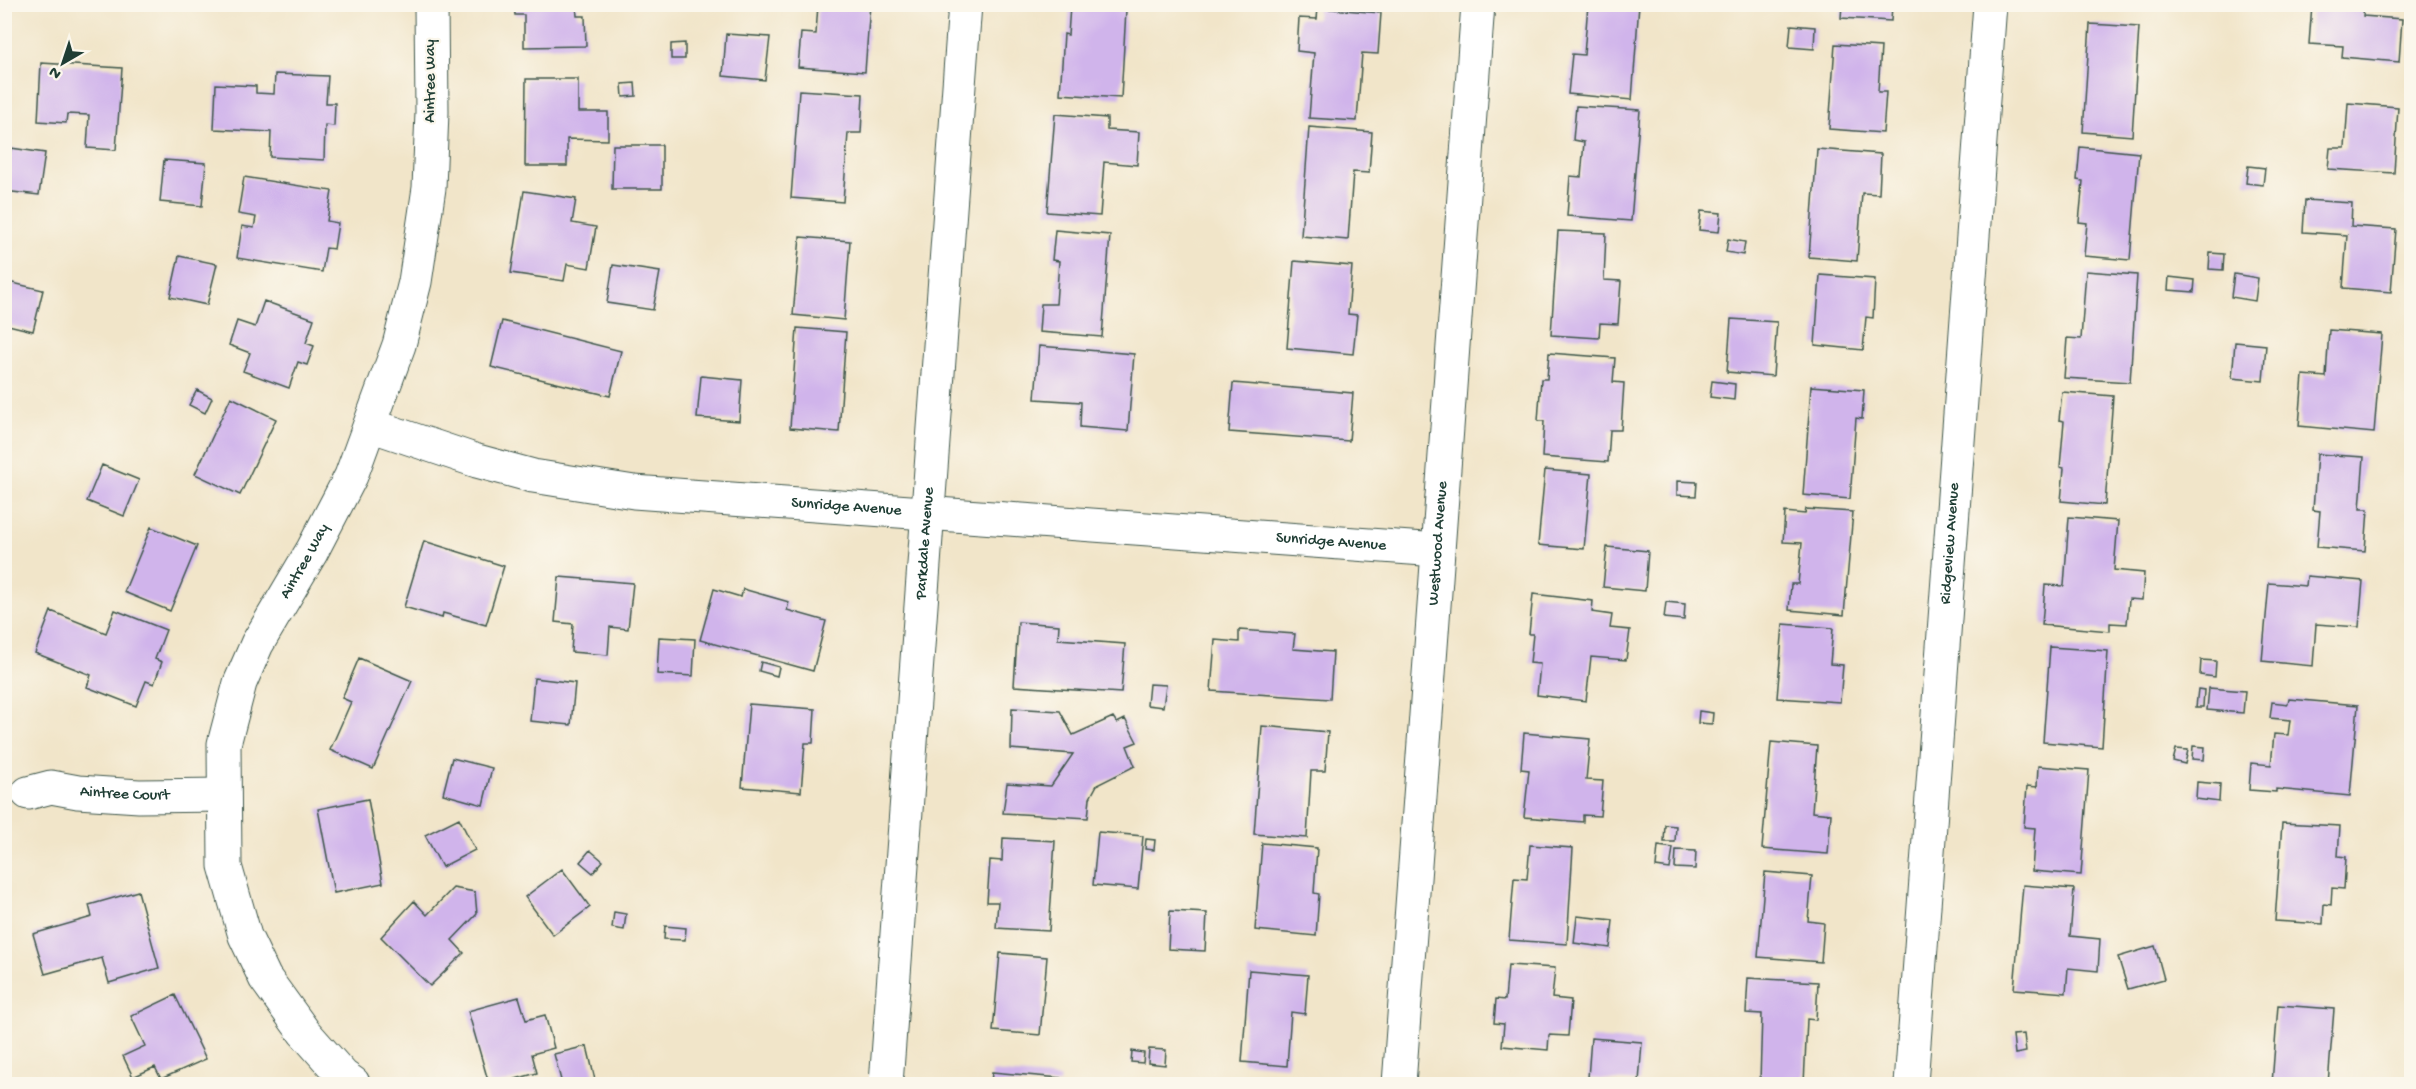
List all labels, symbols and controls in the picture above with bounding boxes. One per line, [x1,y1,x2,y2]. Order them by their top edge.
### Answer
north arrow [33,33,93,93]
street label: Aintree Way [422,39,441,123]
text: N [45,61,66,83]
street label: Westwood Avenue [1425,480,1453,606]
street label: Ridgeview Avenue [1937,481,1965,605]
street label: Parkdale Avenue [912,486,939,601]
street label: Sunridge Avenue [791,494,903,521]
street label: Aintree Way [276,521,334,603]
street label: Sunridge Avenue [1275,529,1388,556]
street label: Aintree Court [79,783,171,806]

